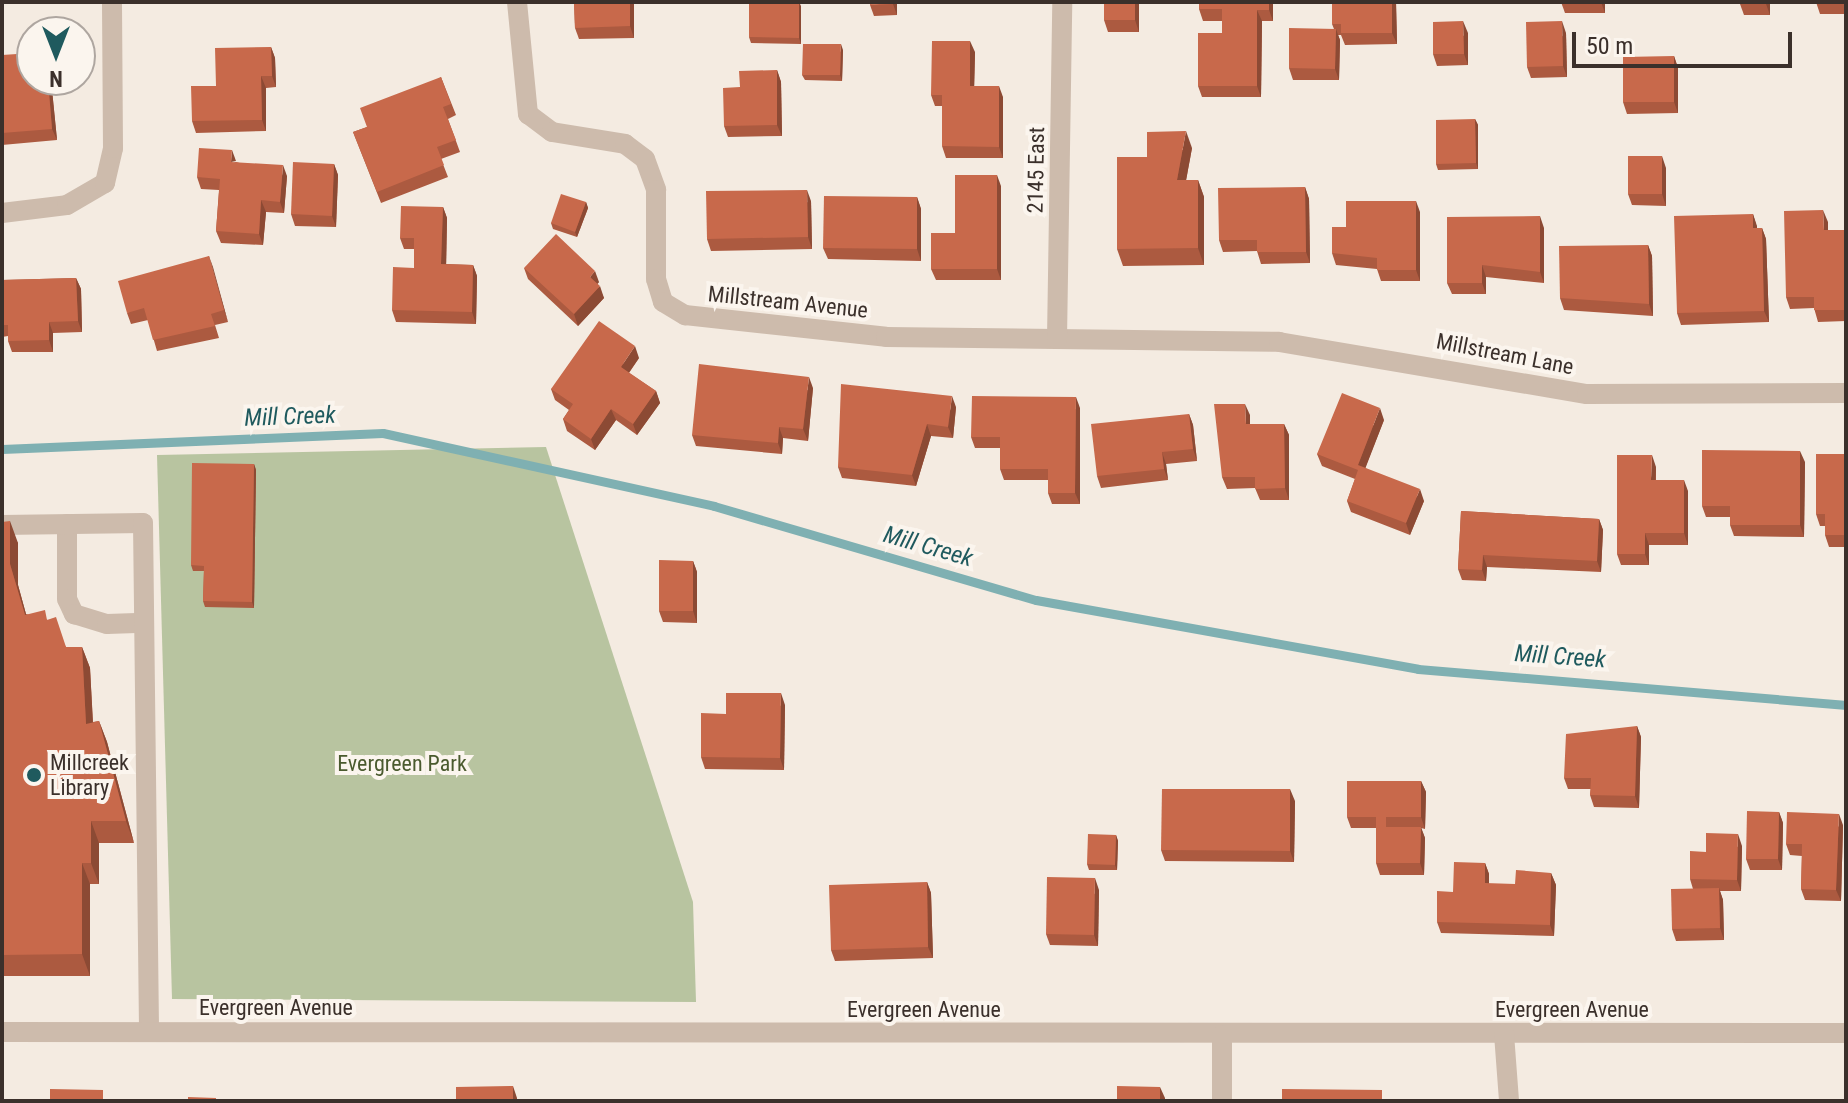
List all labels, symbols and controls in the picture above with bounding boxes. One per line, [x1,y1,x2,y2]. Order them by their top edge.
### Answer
north arrow [16,16,96,96]
scale bar [1576,16,1796,66]
text: 50 m [1586,32,1633,60]
text: N [49,66,63,91]
street label: 2145 East [1022,127,1050,213]
street label: Millstream Avenue [707,280,869,324]
street label: Millstream Lane [1434,328,1576,380]
water label: Mill Creek [244,401,336,433]
water label: Mill Creek [880,521,976,573]
water label: Mill Creek [1513,639,1607,675]
place label: Millcreek Library [50,749,129,800]
park label: Evergreen Park [337,751,467,777]
marker: Millcreek Library [25,766,43,784]
street label: Evergreen Avenue [199,995,353,1021]
street label: Evergreen Avenue [847,997,1001,1023]
street label: Evergreen Avenue [1495,997,1649,1023]

